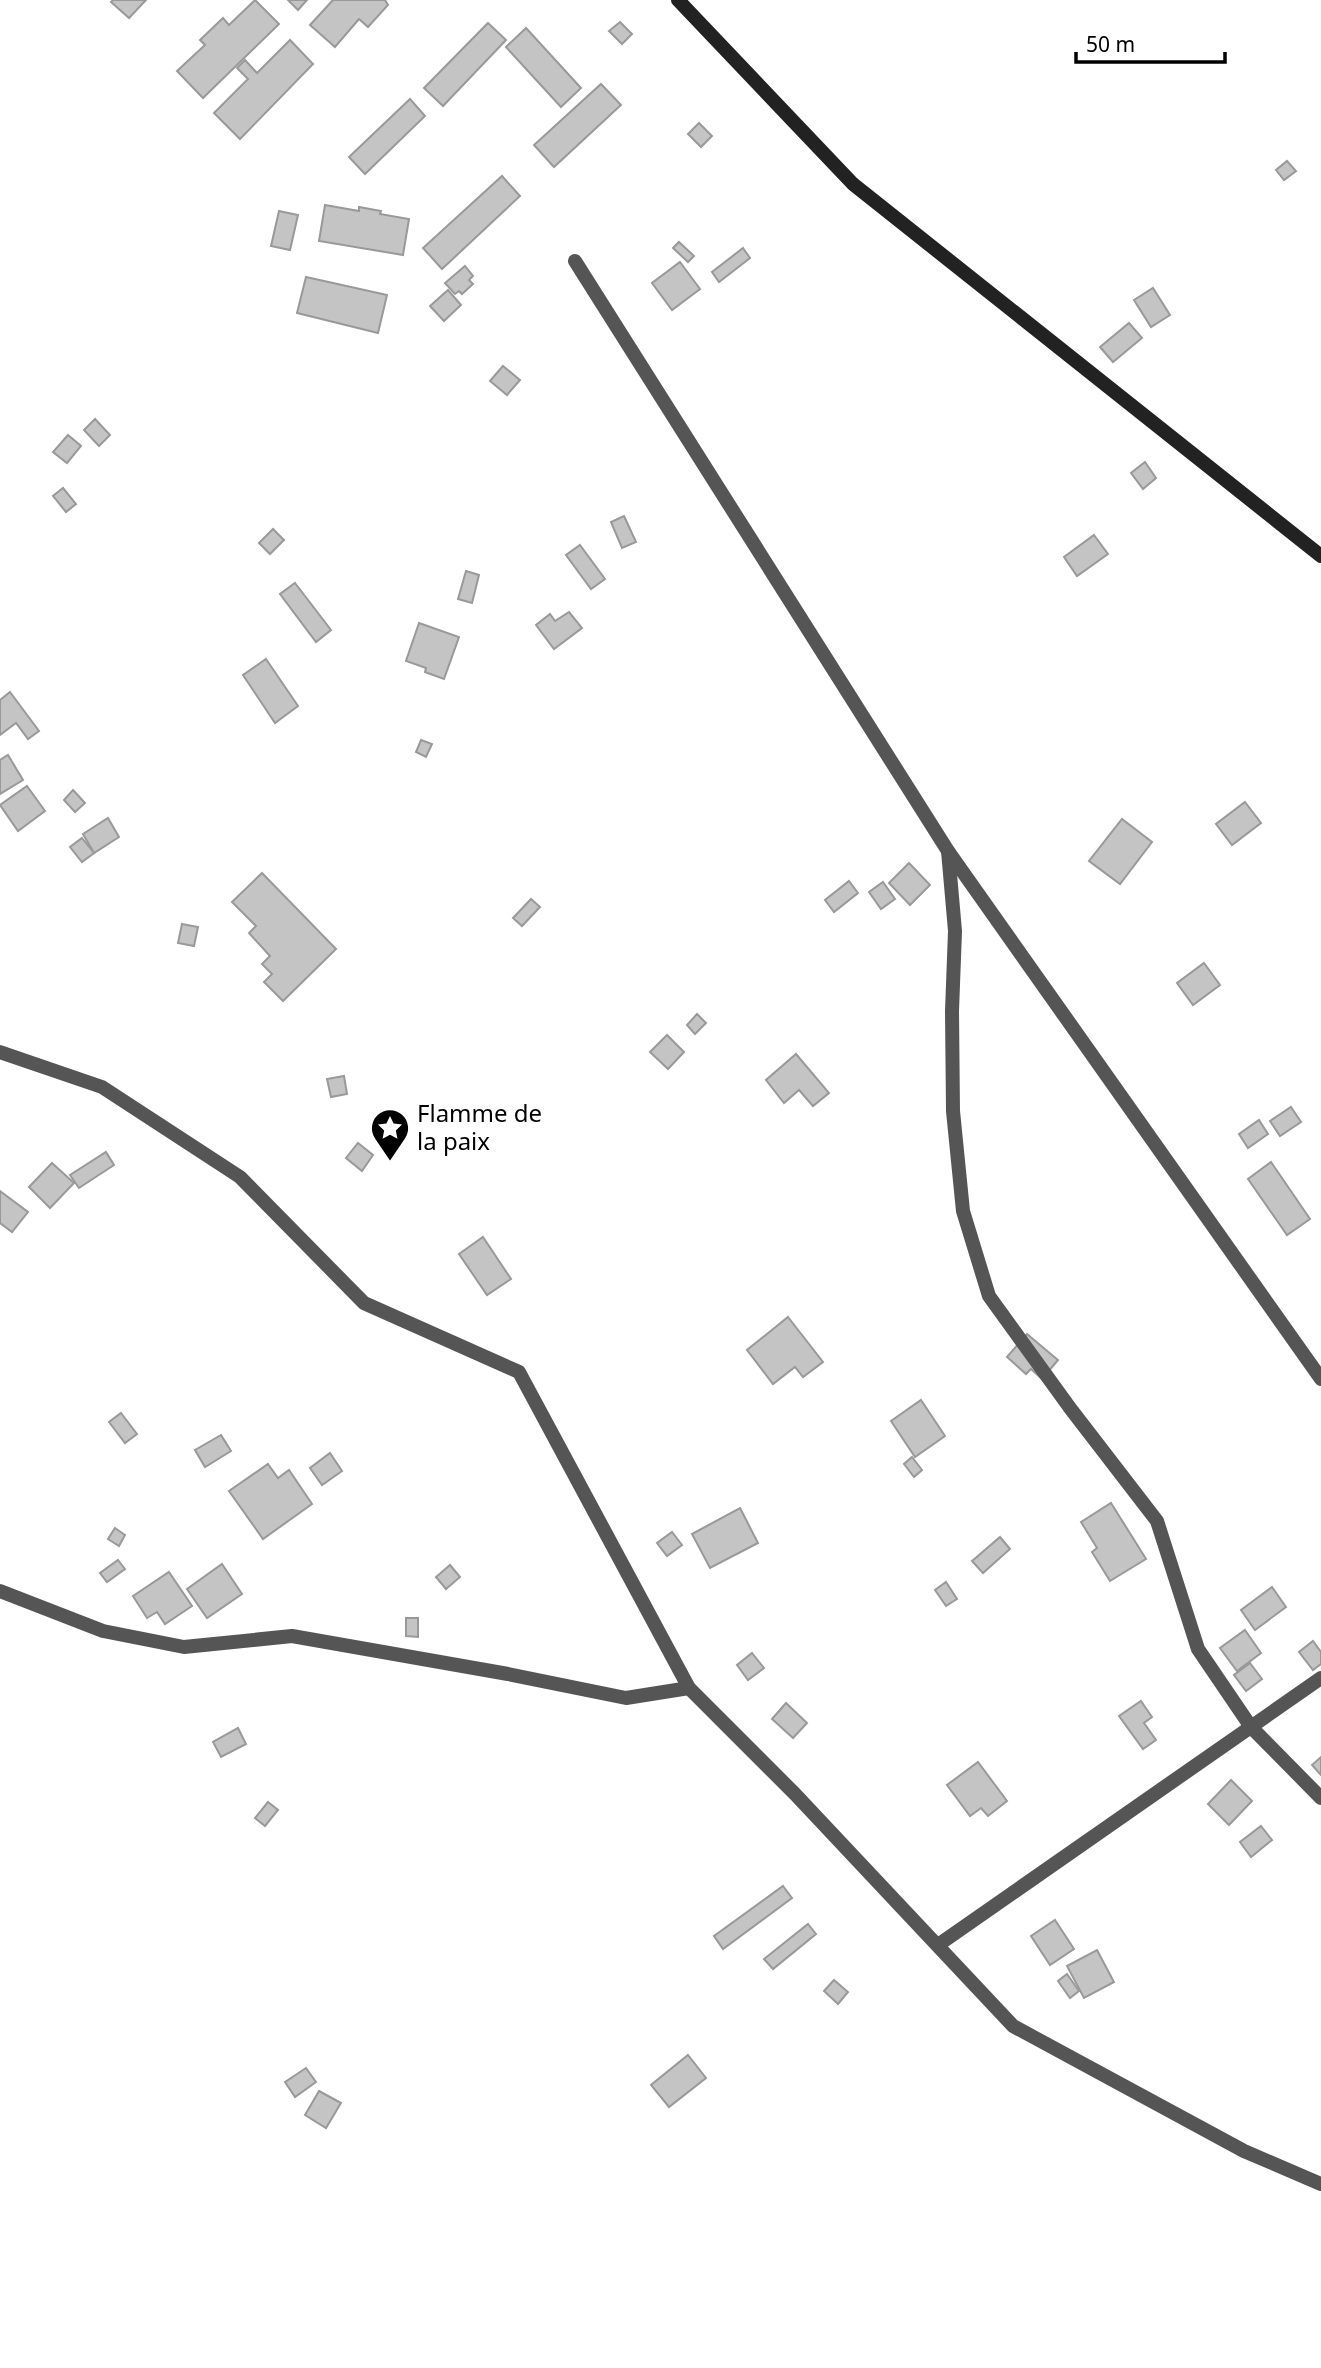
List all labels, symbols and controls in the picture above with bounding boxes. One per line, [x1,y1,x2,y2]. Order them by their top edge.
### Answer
scale bar [1076,21,1225,65]
text: 50 m [1086,30,1135,58]
place label: Flamme de la paix [417,1096,542,1157]
place icon: Flamme de la paix [369,1107,411,1162]

